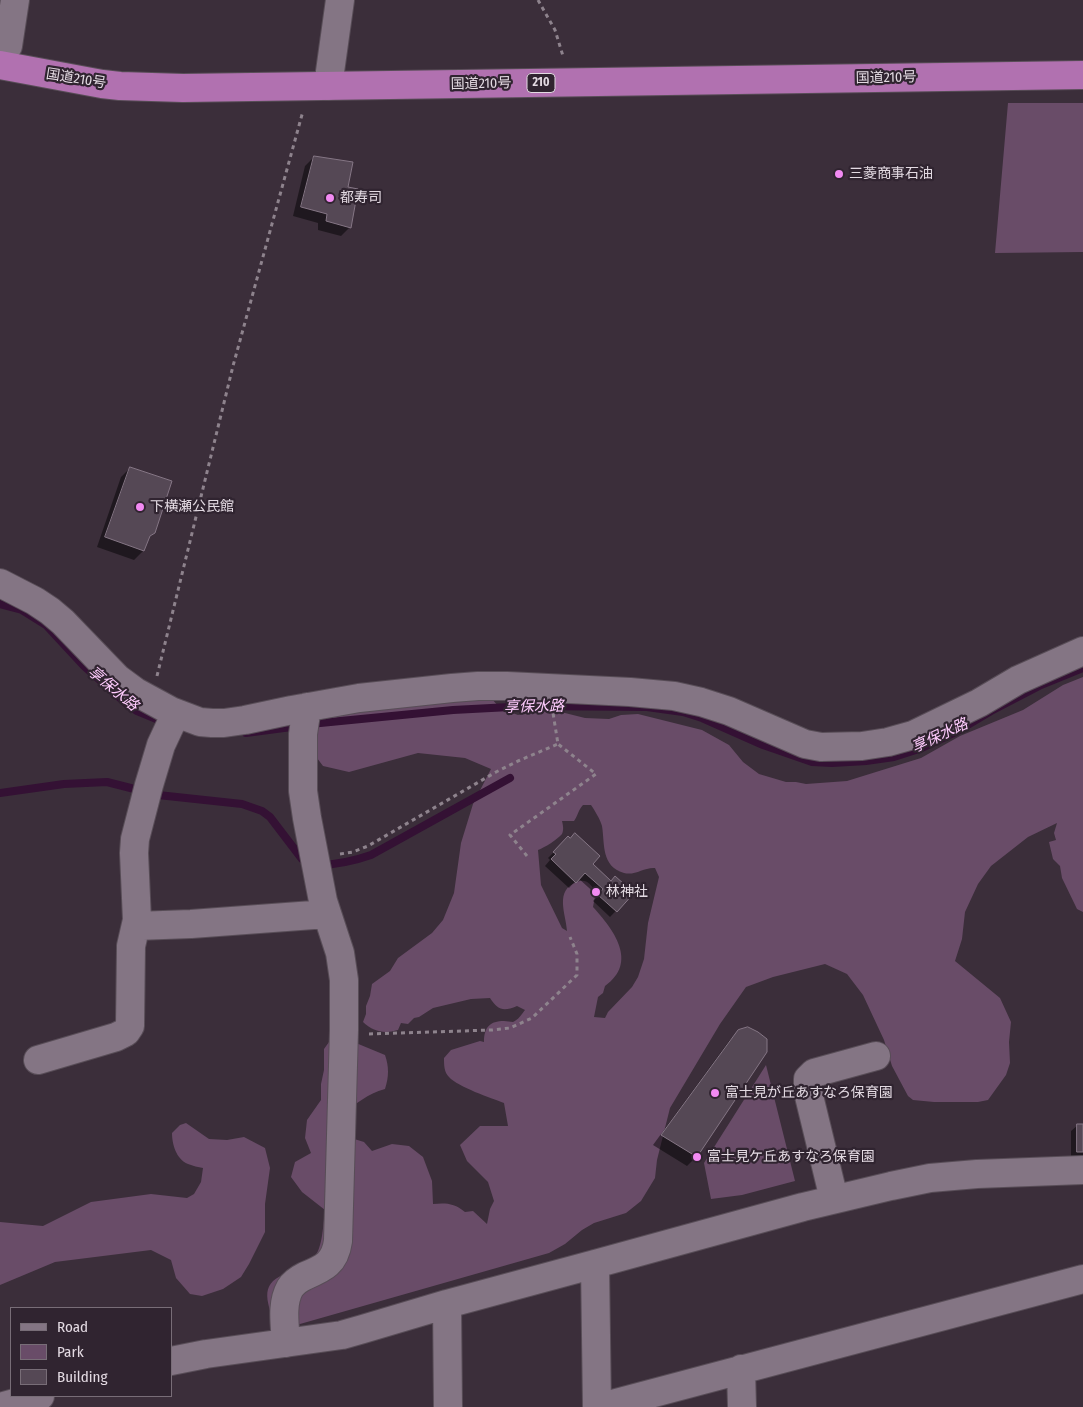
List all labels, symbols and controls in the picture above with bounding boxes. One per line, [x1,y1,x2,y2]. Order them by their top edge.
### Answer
street label: 国道210号 [45,66,107,92]
street label: 国道210号 [856,69,916,87]
road number: 210 [527,74,555,92]
street label: 国道210号 [451,75,511,93]
place label: 三菱商事石油 [849,166,933,182]
marker: 三菱商事石油 [833,168,845,180]
place label: 都寿司 [340,190,382,206]
marker: 都寿司 [324,192,336,204]
place label: 下横瀬公民館 [150,499,234,515]
marker: 下横瀬公民館 [134,501,146,513]
water label: 享保水路 [84,663,142,715]
water label: 享保水路 [504,697,564,717]
water label: 享保水路 [909,715,971,757]
place label: 林神社 [606,884,648,900]
marker: 林神社 [590,886,602,898]
place label: 富士見が丘あすなろ保育園 [725,1085,893,1101]
marker: 富士見が丘あすなろ保育園 [709,1087,721,1099]
place label: 富士見ケ丘あすなろ保育園 [707,1149,875,1165]
marker: 富士見ケ丘あすなろ保育園 [691,1151,703,1163]
legend [10,1307,172,1397]
text: Road [57,1318,88,1336]
text: Park [57,1343,84,1361]
text: Building [57,1368,108,1386]

